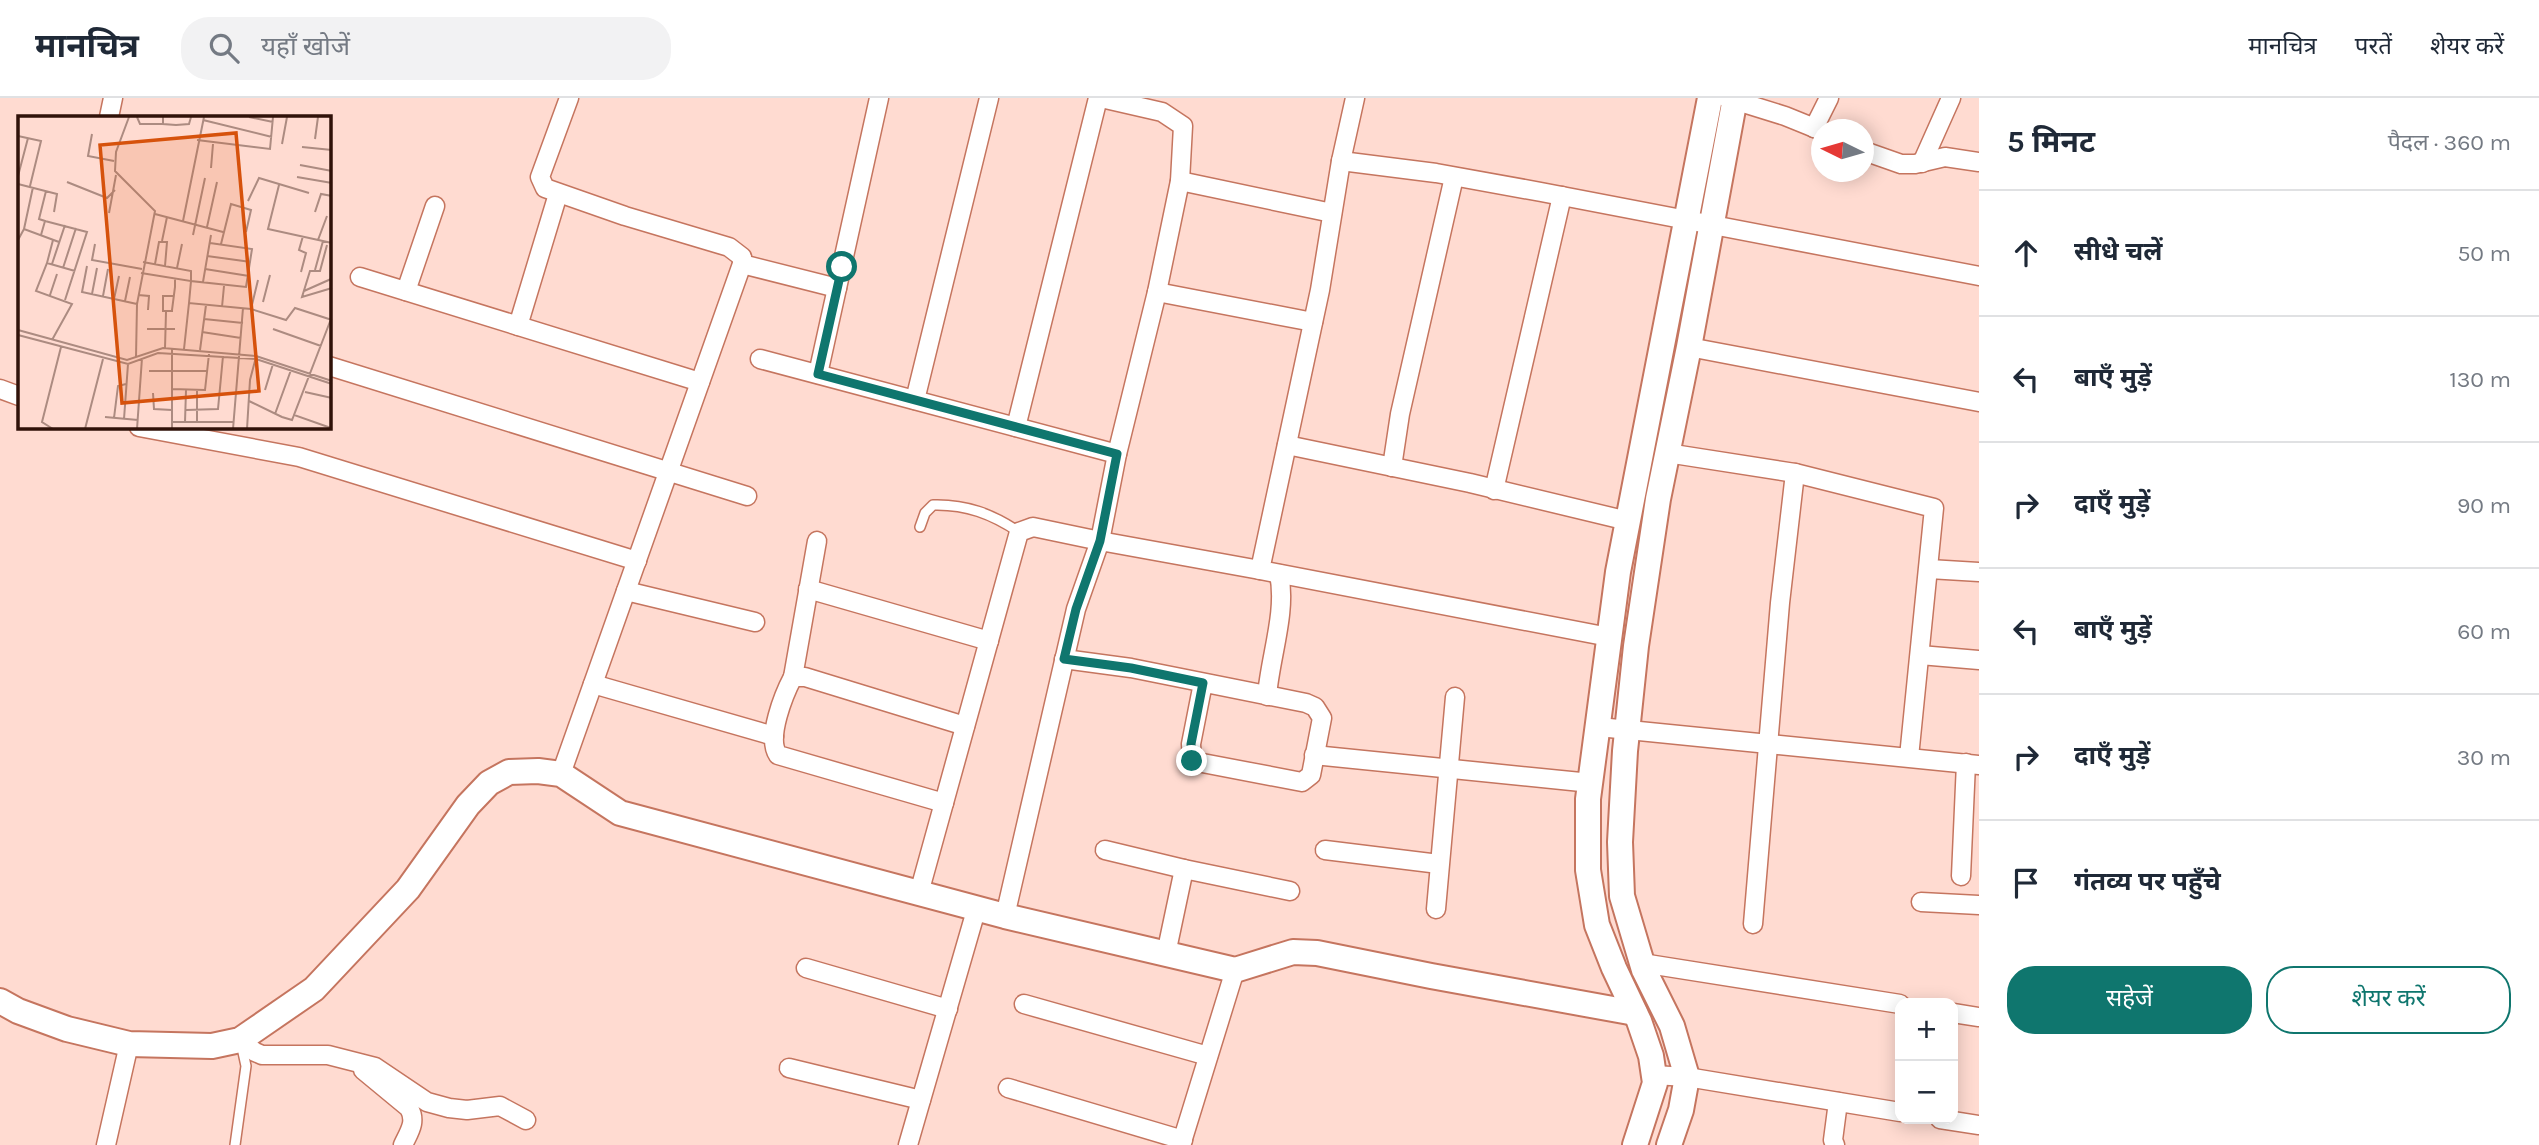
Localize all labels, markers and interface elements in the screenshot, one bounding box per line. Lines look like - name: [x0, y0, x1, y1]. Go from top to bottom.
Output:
- search box: [181, 17, 671, 80]
- text: मानचित्र: [35, 27, 139, 65]
- icon: search: [205, 29, 243, 67]
- text: यहाँ खोजें: [261, 31, 350, 62]
- text: मानचित्र: [2248, 32, 2317, 60]
- text: परतें: [2355, 32, 2392, 60]
- text: शेयर करें: [2430, 32, 2504, 60]
- inset map: [18, 116, 331, 429]
- north arrow: [1811, 119, 1874, 182]
- text: 5 मिनट: [2007, 124, 2095, 160]
- text: पैदल · 360 m: [2388, 129, 2511, 156]
- icon: ahead: [2007, 234, 2045, 272]
- text: सीधे चलें: [2074, 236, 2163, 267]
- text: 50 m: [2457, 240, 2511, 267]
- route start: [826, 251, 857, 282]
- icon: left: [2007, 360, 2045, 398]
- text: बाएँ मुड़ें: [2074, 362, 2152, 393]
- text: 130 m: [2449, 366, 2511, 393]
- icon: right: [2007, 486, 2045, 524]
- text: दाएँ मुड़ें: [2074, 488, 2150, 519]
- text: 90 m: [2457, 492, 2511, 519]
- icon: left: [2007, 612, 2045, 650]
- text: बाएँ मुड़ें: [2074, 614, 2152, 645]
- text: 60 m: [2457, 618, 2511, 645]
- icon: right: [2007, 738, 2045, 776]
- text: दाएँ मुड़ें: [2074, 740, 2150, 771]
- text: 30 m: [2457, 744, 2511, 771]
- route end: [1176, 745, 1207, 776]
- icon: arrive: [2007, 864, 2045, 902]
- text: गंतव्य पर पहुँचे: [2074, 866, 2221, 897]
- button: सहेजें: [2007, 966, 2252, 1034]
- button: शेयर करें: [2266, 966, 2511, 1034]
- map controls: [1895, 998, 1958, 1124]
- button: +: [1895, 998, 1958, 1061]
- button: −: [1895, 1061, 1958, 1124]

